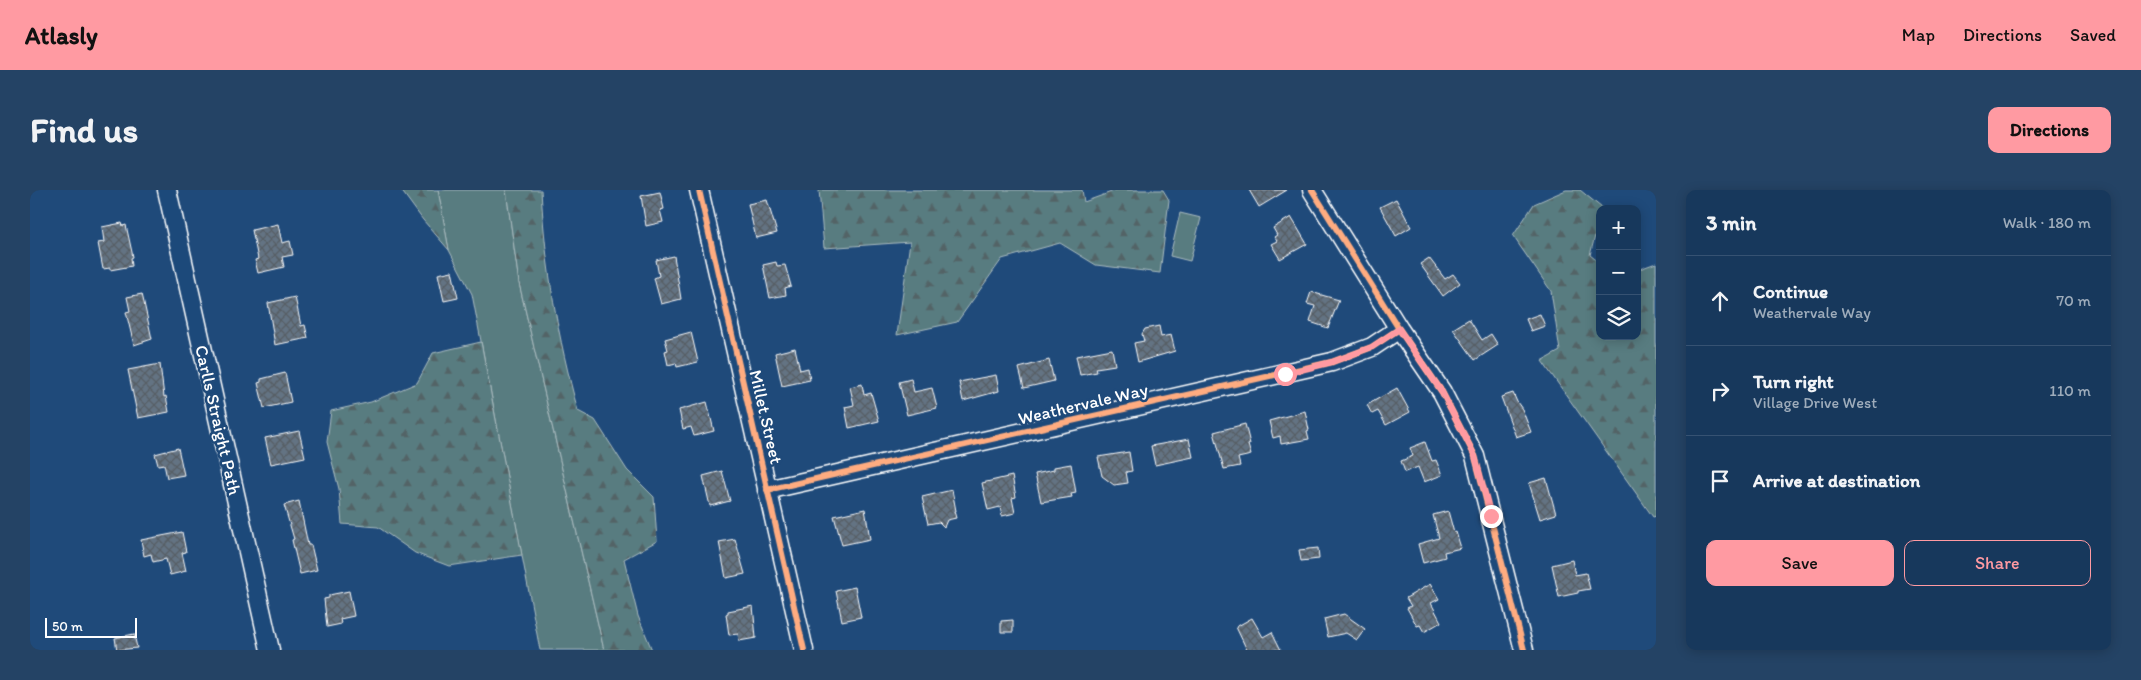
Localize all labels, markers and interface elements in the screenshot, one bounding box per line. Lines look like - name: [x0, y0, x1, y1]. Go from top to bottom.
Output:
- text: Atlasly: [25, 21, 98, 50]
- text: Map: [1902, 24, 1935, 46]
- text: Directions: [1963, 24, 2042, 46]
- text: Saved: [2070, 24, 2116, 46]
- button: Directions: [1988, 107, 2111, 153]
- text: Find us: [30, 109, 138, 151]
- map controls: [1596, 205, 1641, 340]
- button: +: [1596, 205, 1641, 250]
- text: 3 min: [1706, 210, 1756, 235]
- text: Walk · 180 m: [2003, 213, 2091, 232]
- button: −: [1596, 250, 1641, 295]
- text: Continue: [1753, 280, 1828, 303]
- icon: ahead: [1706, 287, 1734, 315]
- text: 70 m: [2056, 291, 2091, 310]
- button: layers: [1596, 295, 1641, 340]
- text: Weathervale Way: [1753, 303, 1871, 322]
- street label: Carlls Straight Path: [190, 343, 246, 497]
- route start: [1274, 363, 1297, 386]
- street label: Millet Street: [744, 368, 788, 466]
- text: Turn right: [1753, 370, 1834, 393]
- icon: right: [1706, 377, 1734, 405]
- street label: Weathervale Way: [1016, 378, 1151, 430]
- text: 110 m: [2049, 381, 2091, 400]
- text: Village Drive West: [1753, 393, 1877, 412]
- icon: arrive: [1706, 467, 1734, 495]
- text: Arrive at destination: [1753, 469, 1920, 492]
- route end: [1480, 505, 1503, 528]
- button: Save: [1706, 540, 1894, 586]
- button: Share: [1904, 540, 2091, 586]
- scale bar: [45, 615, 138, 638]
- text: 50 m: [52, 618, 83, 635]

